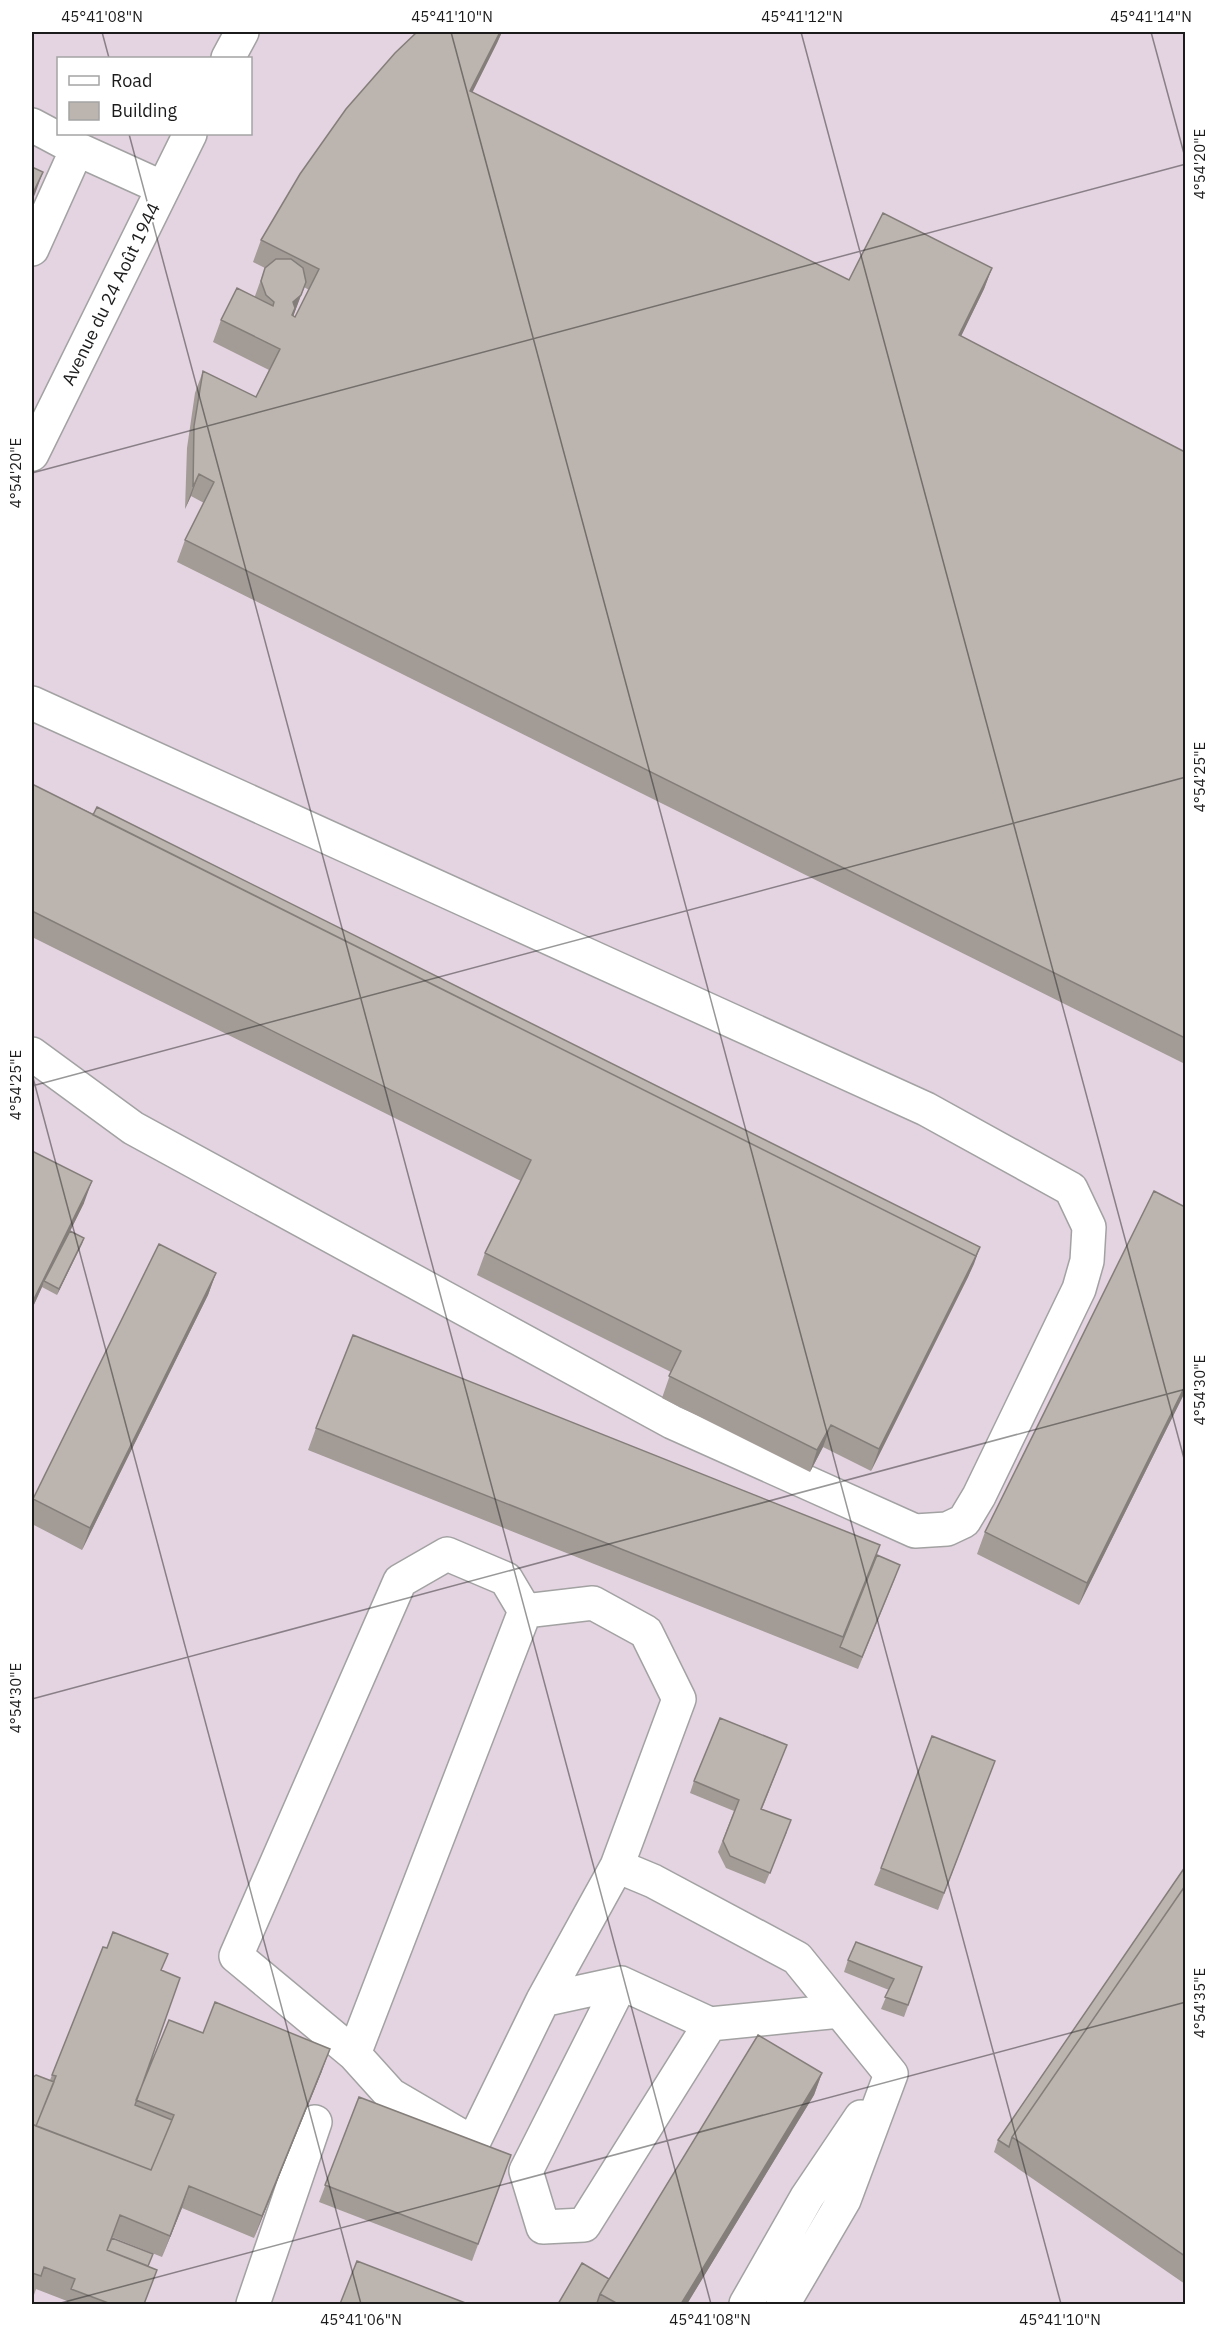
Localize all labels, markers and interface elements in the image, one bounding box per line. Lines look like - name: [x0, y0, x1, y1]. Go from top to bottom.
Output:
- text: 45°41'08"N: [61, 7, 143, 26]
- text: 45°41'10"N: [411, 7, 493, 26]
- text: 45°41'12"N: [761, 7, 843, 26]
- text: 45°41'14"N: [1110, 7, 1192, 26]
- legend: [57, 57, 252, 135]
- text: Road: [111, 69, 152, 92]
- text: Building: [111, 99, 178, 122]
- text: 4°54'20"E: [1190, 129, 1209, 199]
- street label: Avenue du 24 Août 1944: [56, 198, 165, 389]
- text: 4°54'20"E: [6, 438, 25, 508]
- text: 4°54'25"E: [1190, 742, 1209, 812]
- text: 4°54'25"E: [6, 1050, 25, 1120]
- text: 4°54'30"E: [1190, 1355, 1209, 1425]
- text: 4°54'30"E: [6, 1663, 25, 1733]
- text: 4°54'35"E: [1190, 1968, 1209, 2038]
- text: 45°41'06"N: [320, 2310, 402, 2329]
- text: 45°41'08"N: [669, 2310, 751, 2329]
- text: 45°41'10"N: [1019, 2310, 1101, 2329]

